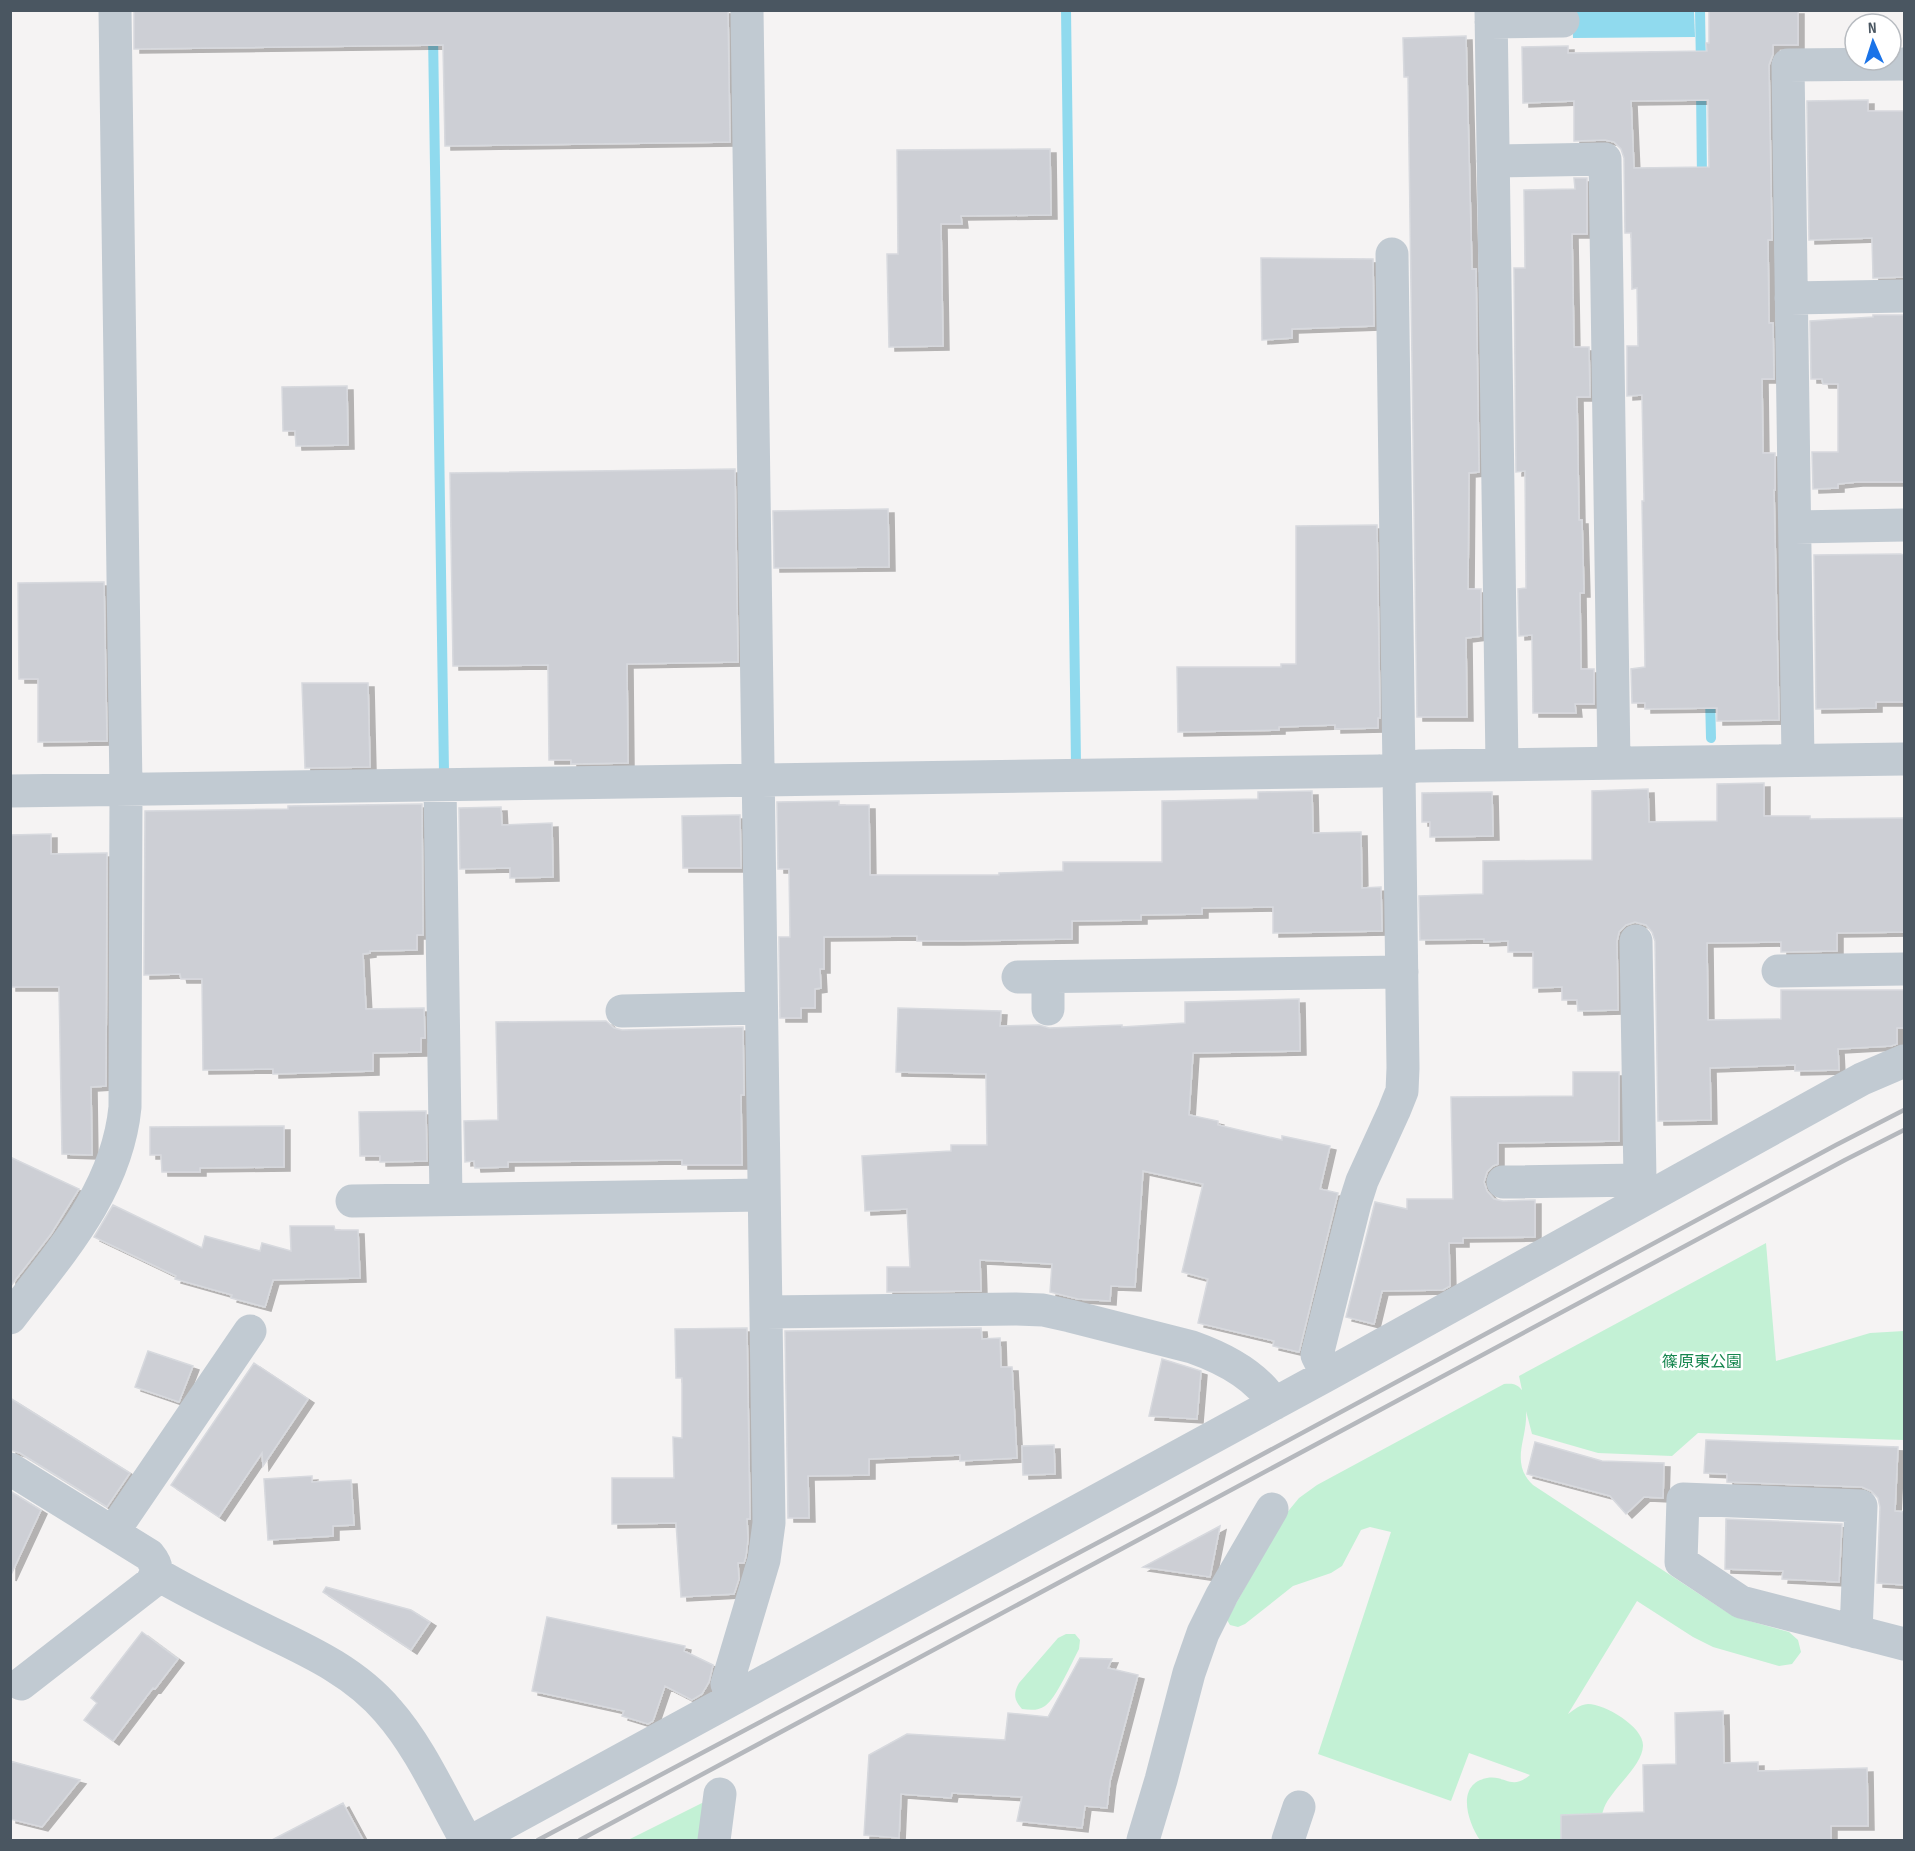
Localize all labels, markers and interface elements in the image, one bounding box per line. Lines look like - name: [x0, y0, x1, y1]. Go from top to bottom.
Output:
- north arrow: [1843, 12, 1903, 72]
- text: N: [1868, 19, 1877, 38]
- park label: 篠原東公園: [1662, 1353, 1742, 1372]

